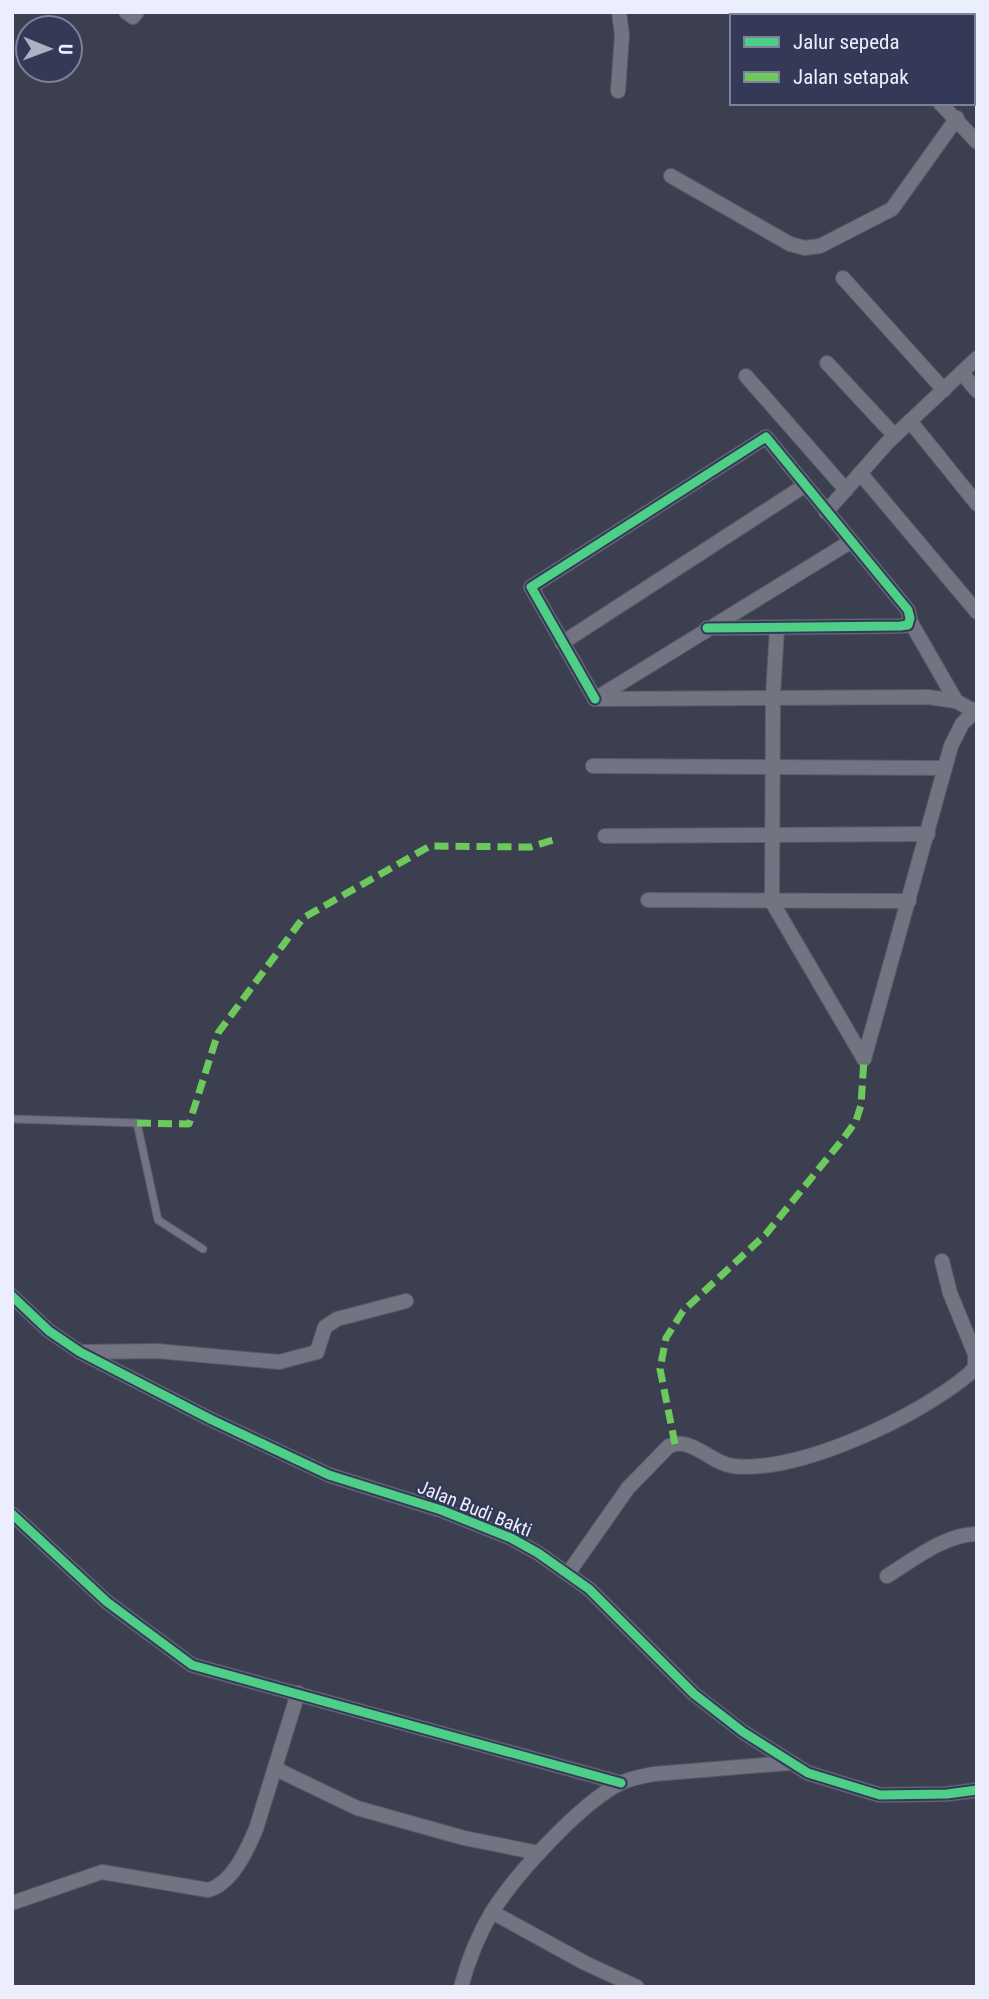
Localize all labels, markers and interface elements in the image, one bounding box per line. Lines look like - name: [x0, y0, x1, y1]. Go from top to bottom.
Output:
- north arrow: [14, 14, 84, 84]
- legend: [730, 14, 975, 105]
- text: Jalur sepeda: [793, 30, 900, 54]
- text: U: [54, 44, 77, 55]
- text: Jalan setapak: [793, 65, 909, 89]
- street label: Jalan Budi Bakti: [414, 1475, 535, 1542]

